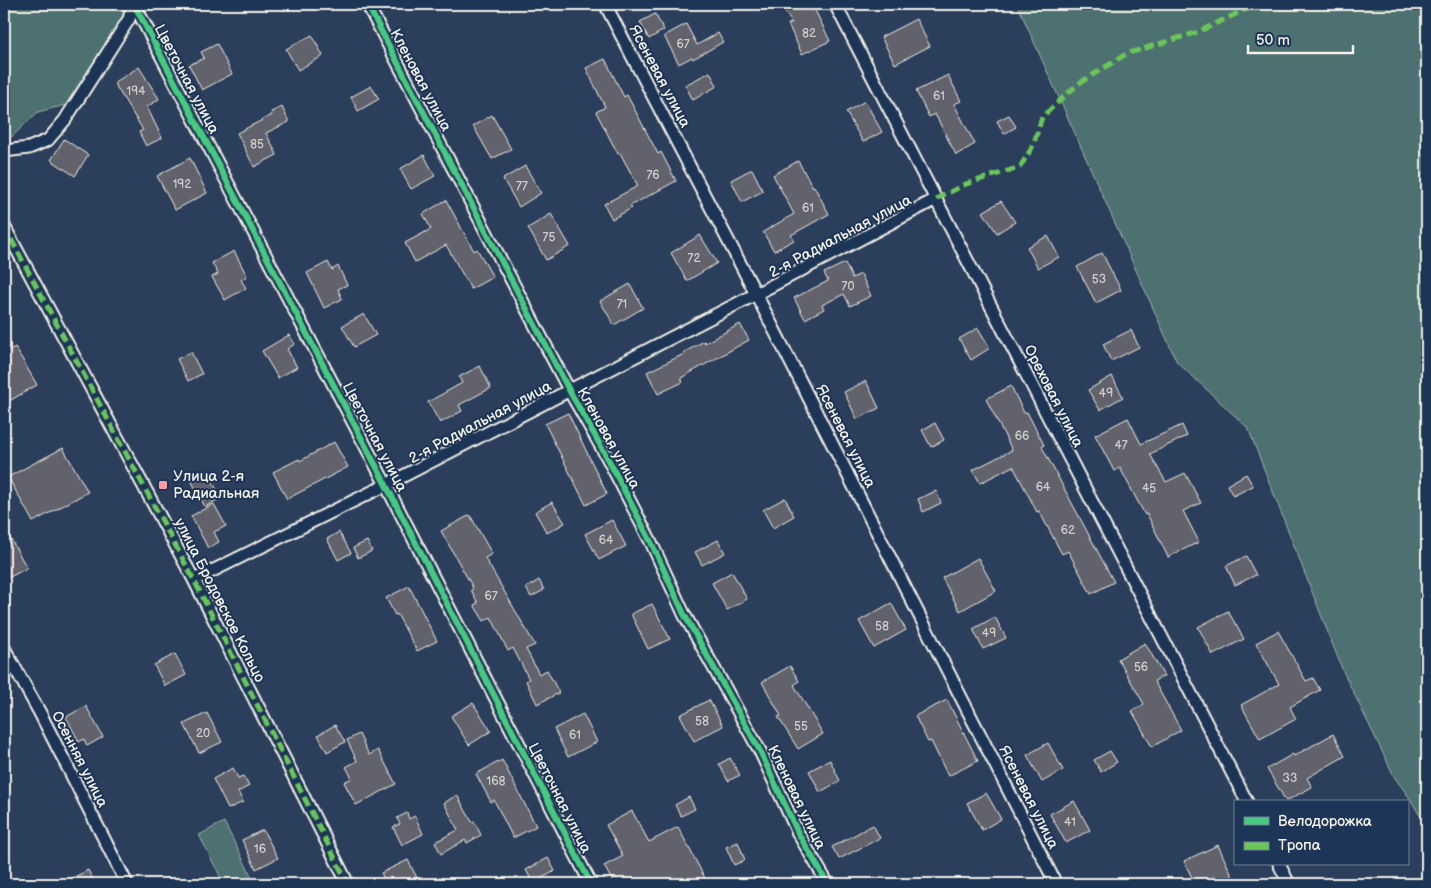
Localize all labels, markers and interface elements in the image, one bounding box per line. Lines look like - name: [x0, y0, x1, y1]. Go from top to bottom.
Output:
- street label: Цветочная улица: [150, 21, 223, 137]
- street label: Ясеневая улица: [624, 22, 695, 131]
- scale bar: [1248, 22, 1354, 54]
- street label: Кленовая улица: [386, 26, 456, 135]
- house number: 82: [802, 26, 816, 41]
- text: 50 m: [1256, 31, 1290, 50]
- house number: 67: [676, 37, 690, 52]
- house number: 194: [127, 84, 146, 99]
- house number: 61: [933, 89, 945, 104]
- house number: 85: [250, 137, 264, 152]
- house number: 76: [646, 168, 660, 183]
- house number: 192: [173, 177, 191, 192]
- house number: 77: [516, 179, 528, 194]
- street label: 2-я Радиальная улица: [766, 191, 915, 282]
- house number: 61: [802, 201, 814, 216]
- house number: 75: [543, 230, 556, 245]
- house number: 72: [688, 251, 700, 266]
- house number: 53: [1092, 272, 1106, 287]
- house number: 70: [842, 279, 854, 294]
- house number: 71: [617, 297, 627, 312]
- street label: Ореховая улица: [1020, 342, 1088, 451]
- street label: 2-я Радиальная улица: [406, 377, 555, 468]
- street label: Цветочная улица: [338, 379, 411, 495]
- street label: Ясеневая улица: [811, 381, 880, 491]
- street label: Кленовая улица: [573, 384, 644, 493]
- house number: 49: [1099, 386, 1113, 401]
- house number: 66: [1015, 429, 1029, 444]
- house number: 47: [1114, 438, 1128, 453]
- place label: Улица 2-я Радиальная: [173, 467, 259, 503]
- marker: Улица 2-я Радиальная: [157, 479, 169, 491]
- house number: 64: [1036, 480, 1051, 495]
- house number: 45: [1142, 481, 1156, 496]
- street label: улица Бродовское Кольцо: [170, 515, 269, 686]
- house number: 62: [1061, 523, 1075, 538]
- house number: 64: [599, 533, 614, 548]
- house number: 67: [484, 589, 498, 604]
- house number: 58: [875, 619, 889, 634]
- house number: 49: [982, 626, 996, 641]
- house number: 56: [1134, 660, 1148, 675]
- street label: Осенняя улица: [47, 708, 112, 811]
- house number: 58: [695, 714, 709, 729]
- house number: 55: [794, 719, 808, 734]
- house number: 20: [196, 726, 210, 741]
- house number: 61: [569, 728, 581, 743]
- street label: Цветочная улица: [524, 740, 596, 857]
- street label: Кленовая улица: [763, 742, 830, 852]
- street label: Ясеневая улица: [994, 742, 1063, 852]
- house number: 33: [1283, 771, 1297, 786]
- house number: 168: [487, 774, 505, 789]
- legend: [1234, 800, 1408, 866]
- text: Велодорожка: [1278, 812, 1372, 831]
- house number: 41: [1064, 815, 1076, 830]
- text: Тропа: [1278, 836, 1321, 855]
- house number: 16: [254, 842, 266, 857]

